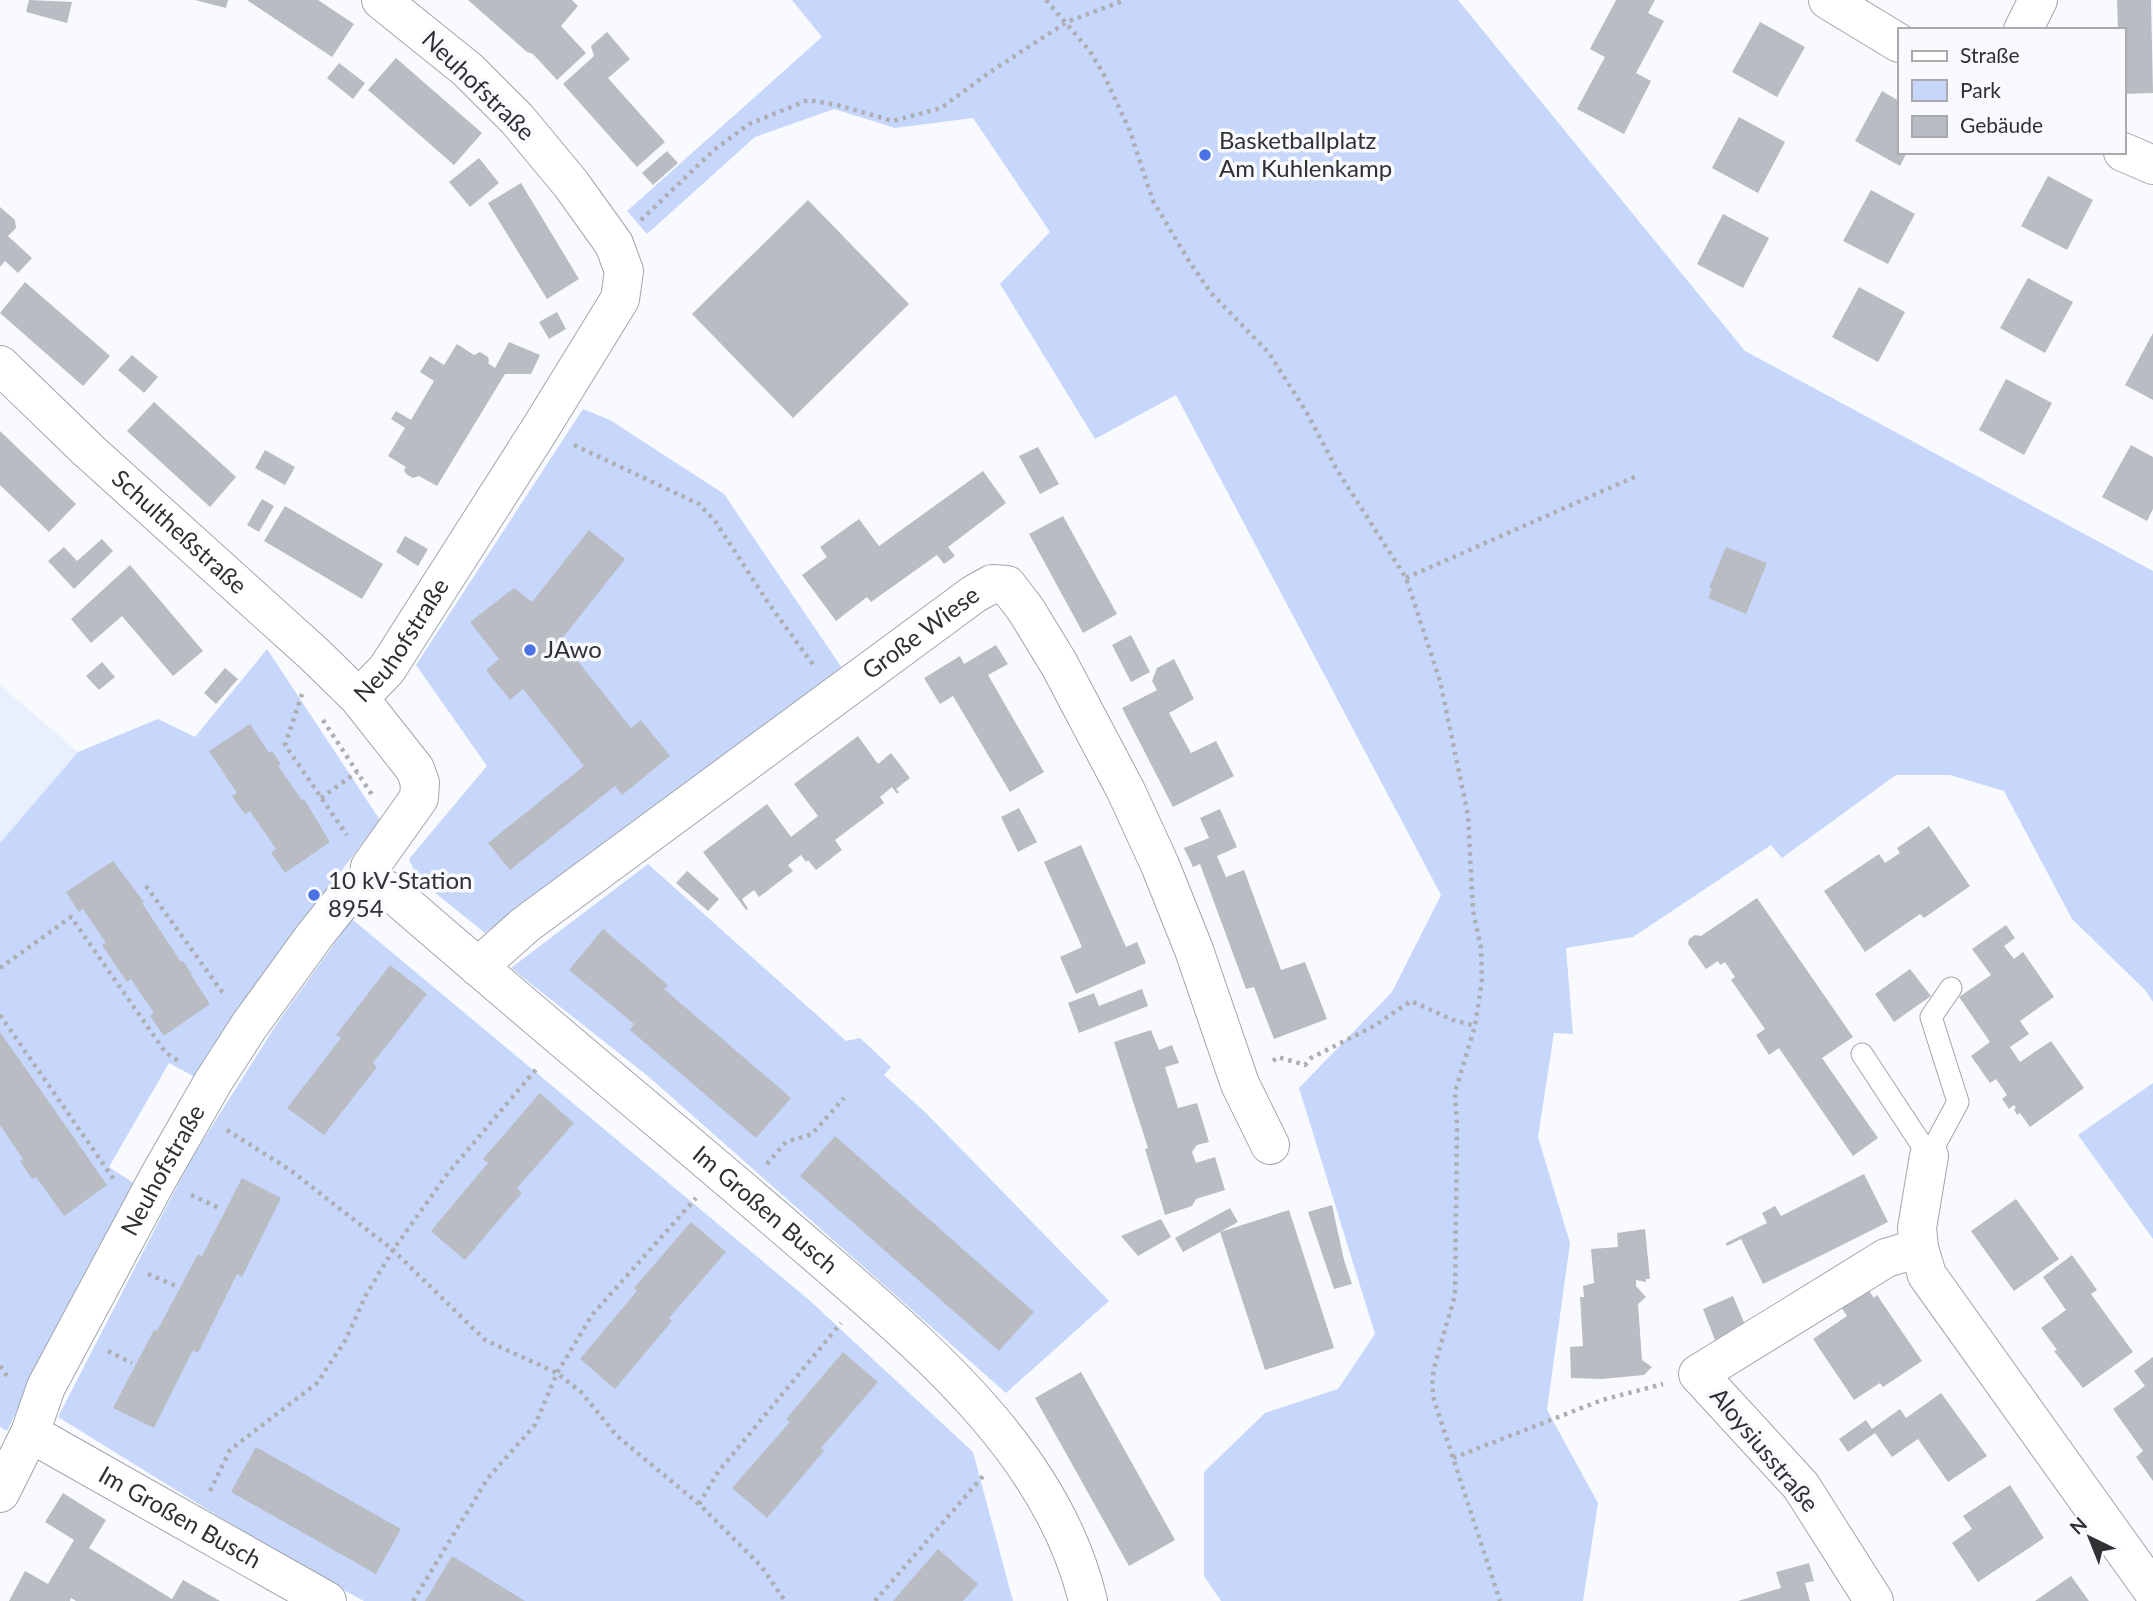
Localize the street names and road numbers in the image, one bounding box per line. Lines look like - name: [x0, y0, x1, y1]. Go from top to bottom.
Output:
- street label: Neuhofstraße: [417, 24, 541, 146]
- street label: Schultheßstraße: [107, 463, 253, 599]
- street label: Neuhofstraße: [347, 572, 454, 708]
- street label: Große Wiese: [856, 579, 984, 684]
- street label: Neuhofstraße: [114, 1099, 210, 1240]
- street label: Im Großen Busch: [687, 1139, 844, 1279]
- street label: Aloysiusstraße: [1705, 1381, 1826, 1517]
- street label: Im Großen Busch: [94, 1459, 267, 1574]

